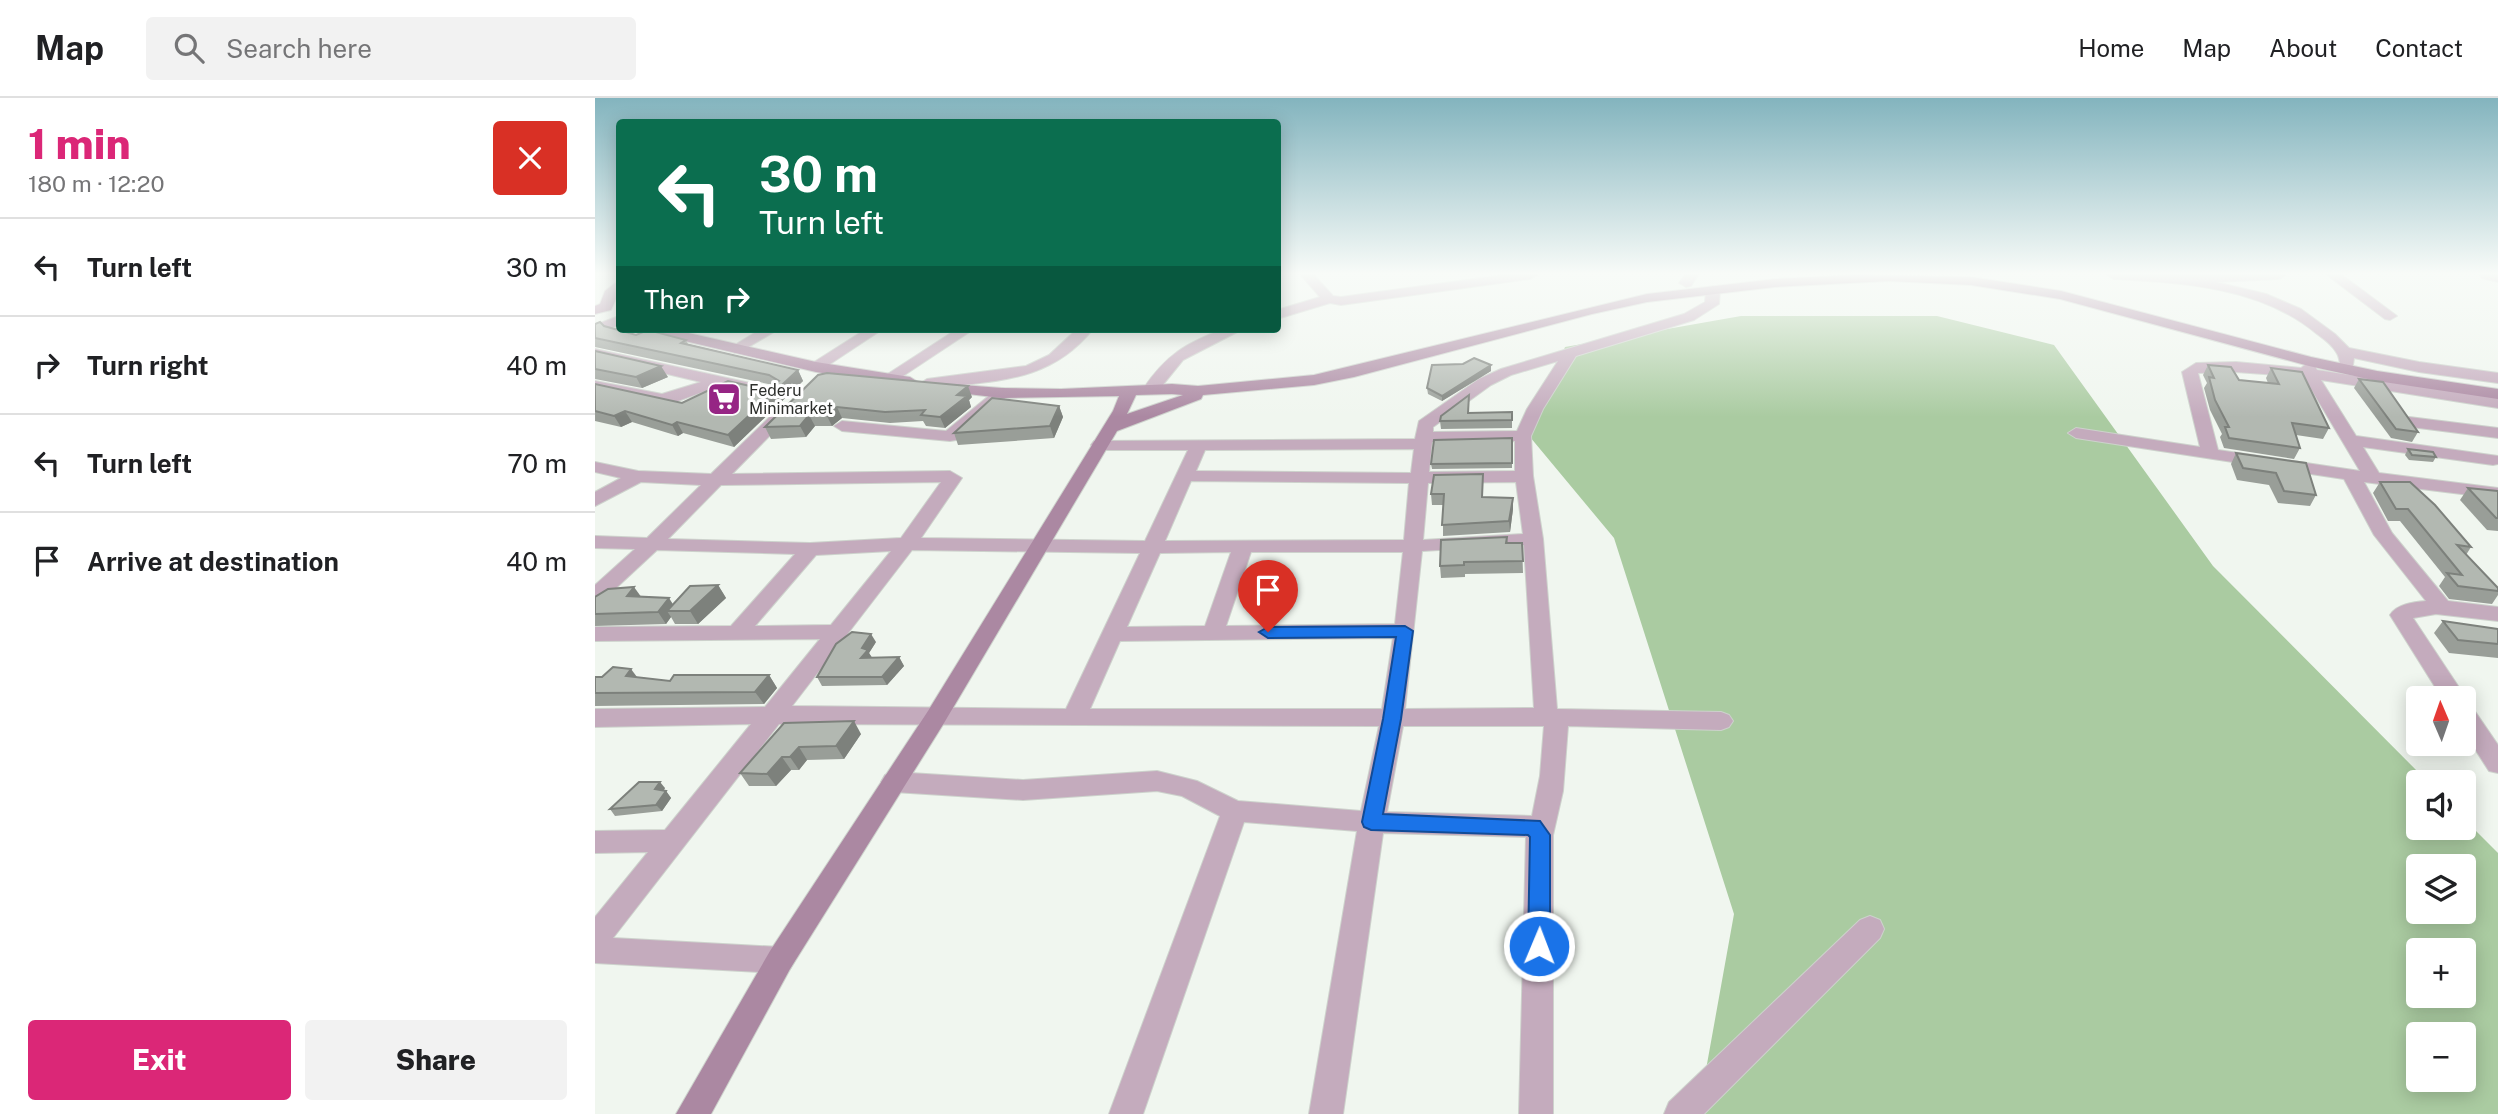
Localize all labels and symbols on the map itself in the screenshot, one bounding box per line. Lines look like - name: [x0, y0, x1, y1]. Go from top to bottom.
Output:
- supermarket icon: Federu Minimarket: [705, 380, 743, 418]
- place label: Federu Minimarket: [749, 381, 833, 418]
- pin: [1238, 560, 1298, 632]
- north arrow: [2406, 686, 2476, 756]
- position arrow: [1502, 909, 1576, 983]

